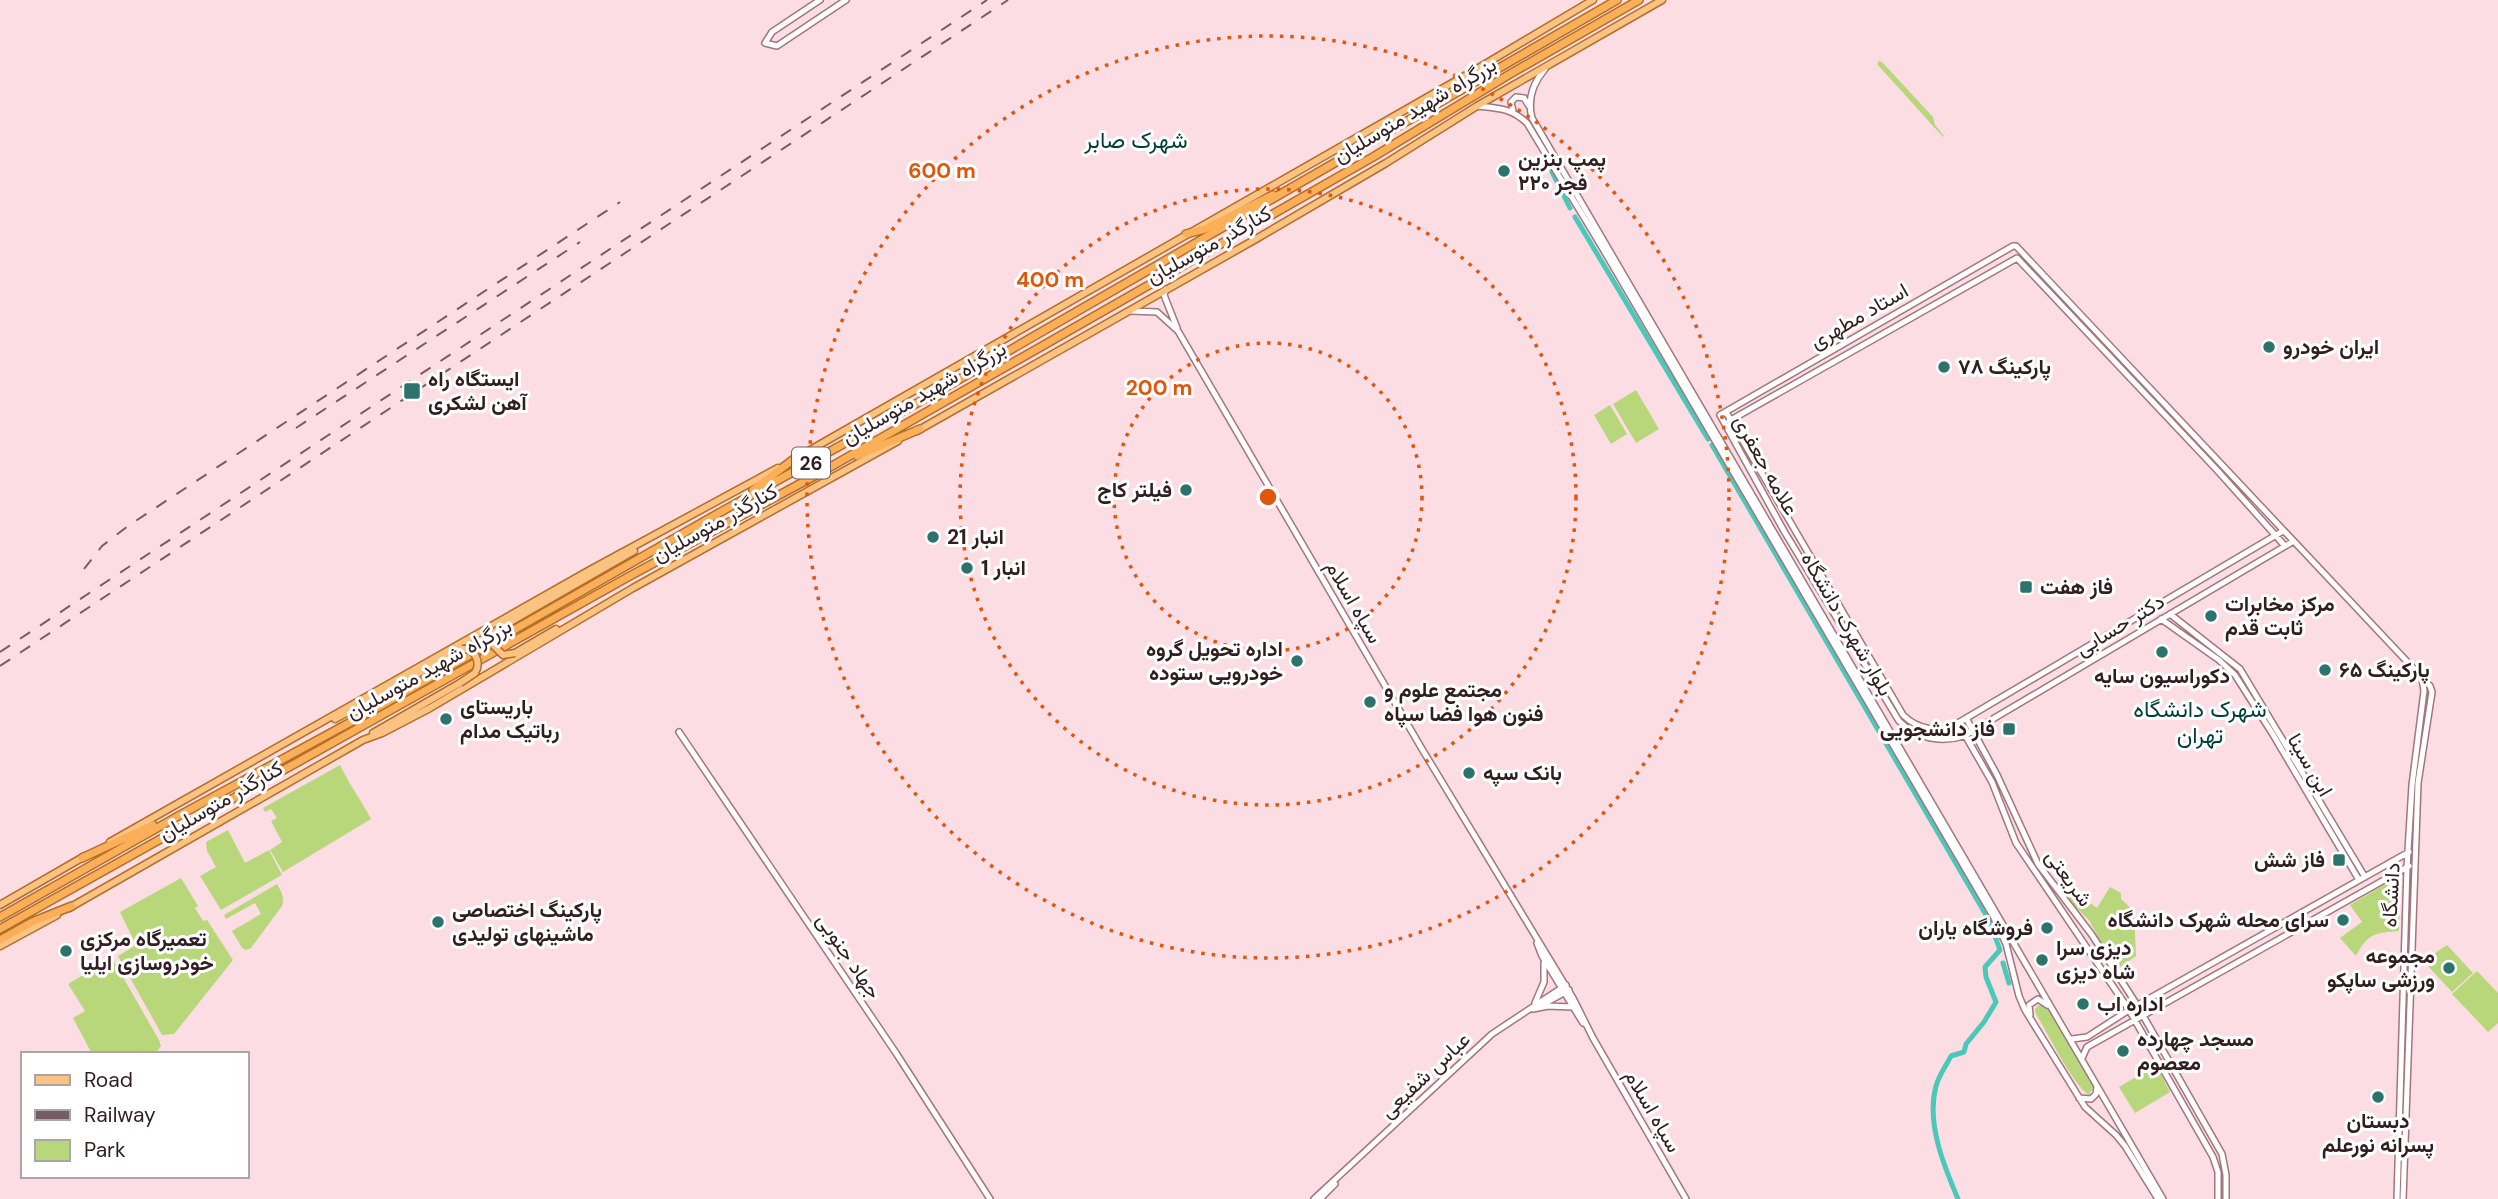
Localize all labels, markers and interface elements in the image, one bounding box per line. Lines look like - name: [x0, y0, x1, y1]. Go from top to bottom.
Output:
- street label: بزرگراه شهید متوسلیان: [1328, 50, 1502, 170]
- district label: شهرک صابر: [1083, 125, 1188, 155]
- place label: پمپ بنزین ۲۲۰ فجر: [1518, 145, 1606, 197]
- text: 600 m: [908, 157, 976, 185]
- marker: پمپ بنزین ۲۲۰ فجر: [1496, 163, 1512, 179]
- street label: کنارگذر متوسلیان: [1141, 199, 1277, 291]
- text: 400 m: [1016, 266, 1084, 294]
- street label: استاد مطهری: [1805, 277, 1913, 355]
- place label: ایران خودرو: [2283, 333, 2379, 361]
- street label: بزرگراه شهید متوسلیان: [837, 335, 1011, 451]
- marker: ایران خودرو: [2261, 339, 2277, 355]
- place label: پارکینگ ۷۸: [1958, 353, 2051, 381]
- marker: پارکینگ ۷۸: [1936, 359, 1952, 375]
- place label: ایستگاه راه آهن لشکری: [428, 365, 528, 417]
- text: 200 m: [1126, 374, 1192, 402]
- marker: ایستگاه راه آهن لشکری: [402, 381, 422, 401]
- street label: علامه جعفری: [1727, 410, 1805, 520]
- road number: 26: [792, 447, 830, 478]
- place label: فیلتر کاج: [1097, 476, 1172, 504]
- street label: کنارگذر متوسلیان: [647, 477, 783, 569]
- marker: فیلتر کاج: [1178, 482, 1194, 498]
- centre of rings: [1256, 485, 1280, 509]
- place label: انبار 21: [947, 523, 1004, 551]
- marker: انبار 21: [925, 529, 941, 545]
- street label: بلوار شهرک دانشگاه: [1794, 547, 1900, 701]
- place label: انبار 1: [981, 554, 1026, 582]
- street label: سپاه اسلام: [1319, 555, 1389, 649]
- marker: انبار 1: [959, 560, 975, 576]
- place label: فاز هفت: [2040, 573, 2113, 601]
- marker: فاز هفت: [2018, 579, 2034, 595]
- street label: دکتر حسابی: [2070, 587, 2170, 663]
- place label: مرکز مخابرات ثابت قدم: [2225, 590, 2335, 642]
- marker: مرکز مخابرات ثابت قدم: [2203, 608, 2219, 624]
- street label: بزرگراه شهید متوسلیان: [341, 612, 517, 726]
- place label: اداره تحویل گروه خودرویی ستوده: [1146, 635, 1283, 687]
- marker: دکوراسیون سایه: [2154, 644, 2170, 660]
- marker: اداره تحویل گروه خودرویی ستوده: [1289, 653, 1305, 669]
- place label: پارکینگ ۶۵: [2339, 656, 2430, 684]
- place label: دکوراسیون سایه: [2094, 662, 2230, 690]
- marker: پارکینگ ۶۵: [2317, 662, 2333, 678]
- place label: مجتمع علوم و فنون هوا فضا سپاه: [1384, 676, 1544, 728]
- place label: باریستای رباتیک مدام: [460, 693, 560, 745]
- marker: مجتمع علوم و فنون هوا فضا سپاه: [1362, 694, 1378, 710]
- district label: شهرک دانشگاه تهران: [2133, 694, 2267, 750]
- marker: باریستای رباتیک مدام: [438, 711, 454, 727]
- place label: فاز دانشجویی: [1880, 715, 1995, 743]
- marker: فاز دانشجویی: [2001, 721, 2017, 737]
- street label: ابن سینا: [2281, 728, 2339, 802]
- street label: کنارگذر متوسلیان: [154, 754, 288, 848]
- place label: بانک سپه: [1483, 759, 1562, 787]
- marker: بانک سپه: [1461, 765, 1477, 781]
- street label: شریعتی: [2039, 844, 2099, 912]
- place label: فاز شش: [2254, 846, 2325, 874]
- marker: فاز شش: [2331, 852, 2347, 868]
- street label: دانشگاه: [2375, 862, 2407, 928]
- place label: پارکینگ اختصاصی ماشینهای تولیدی: [452, 896, 602, 948]
- place label: سرای محله شهرک دانشگاه: [2107, 906, 2329, 934]
- street label: جهاد جنوبی: [810, 908, 888, 1004]
- marker: سرای محله شهرک دانشگاه: [2335, 912, 2351, 928]
- marker: پارکینگ اختصاصی ماشینهای تولیدی: [430, 914, 446, 930]
- place label: فروشگاه یاران: [1918, 914, 2033, 942]
- marker: فروشگاه یاران: [2039, 920, 2055, 936]
- place label: تعمیرگاه مرکزی خودروسازی ایلیا: [80, 925, 214, 977]
- place label: دیزی سرا شاه دیزی: [2056, 934, 2135, 986]
- place label: مجموعه ورزشی ساپکو: [2327, 942, 2435, 994]
- marker: تعمیرگاه مرکزی خودروسازی ایلیا: [58, 943, 74, 959]
- marker: دیزی سرا شاه دیزی: [2034, 952, 2050, 968]
- marker: مجموعه ورزشی ساپکو: [2441, 960, 2457, 976]
- place label: اداره اب: [2097, 990, 2164, 1018]
- marker: اداره اب: [2075, 996, 2091, 1012]
- place label: مسجد چهارده معصوم: [2137, 1025, 2254, 1077]
- street label: عباس شفیعی: [1374, 1026, 1476, 1124]
- marker: مسجد چهارده معصوم: [2115, 1043, 2131, 1059]
- legend: [21, 1052, 248, 1178]
- street label: سپاه اسلام: [1618, 1064, 1688, 1158]
- text: Road: [84, 1066, 133, 1094]
- marker: دبستان پسرانه نورعلم: [2370, 1089, 2386, 1105]
- text: Railway: [84, 1101, 156, 1129]
- place label: دبستان پسرانه نورعلم: [2322, 1107, 2434, 1159]
- text: Park: [84, 1136, 126, 1164]

